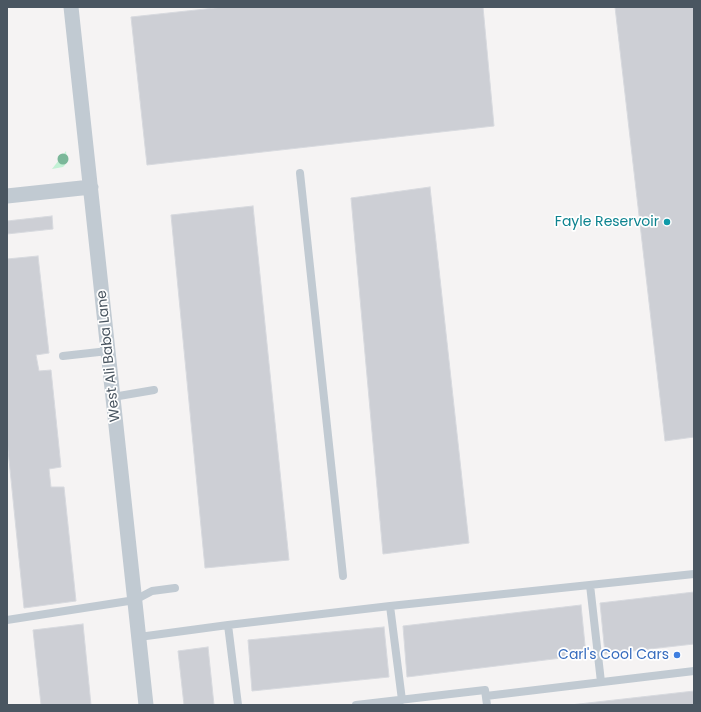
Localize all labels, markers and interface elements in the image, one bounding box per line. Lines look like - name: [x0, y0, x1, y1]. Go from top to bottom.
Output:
- place label: Fayle Reservoir: [555, 214, 659, 230]
- marker: Fayle Reservoir: [662, 217, 672, 227]
- street label: West Ali Baba Lane: [94, 289, 124, 423]
- place label: Carl's Cool Cars: [558, 647, 669, 663]
- marker: Carl's Cool Cars: [672, 650, 682, 660]

